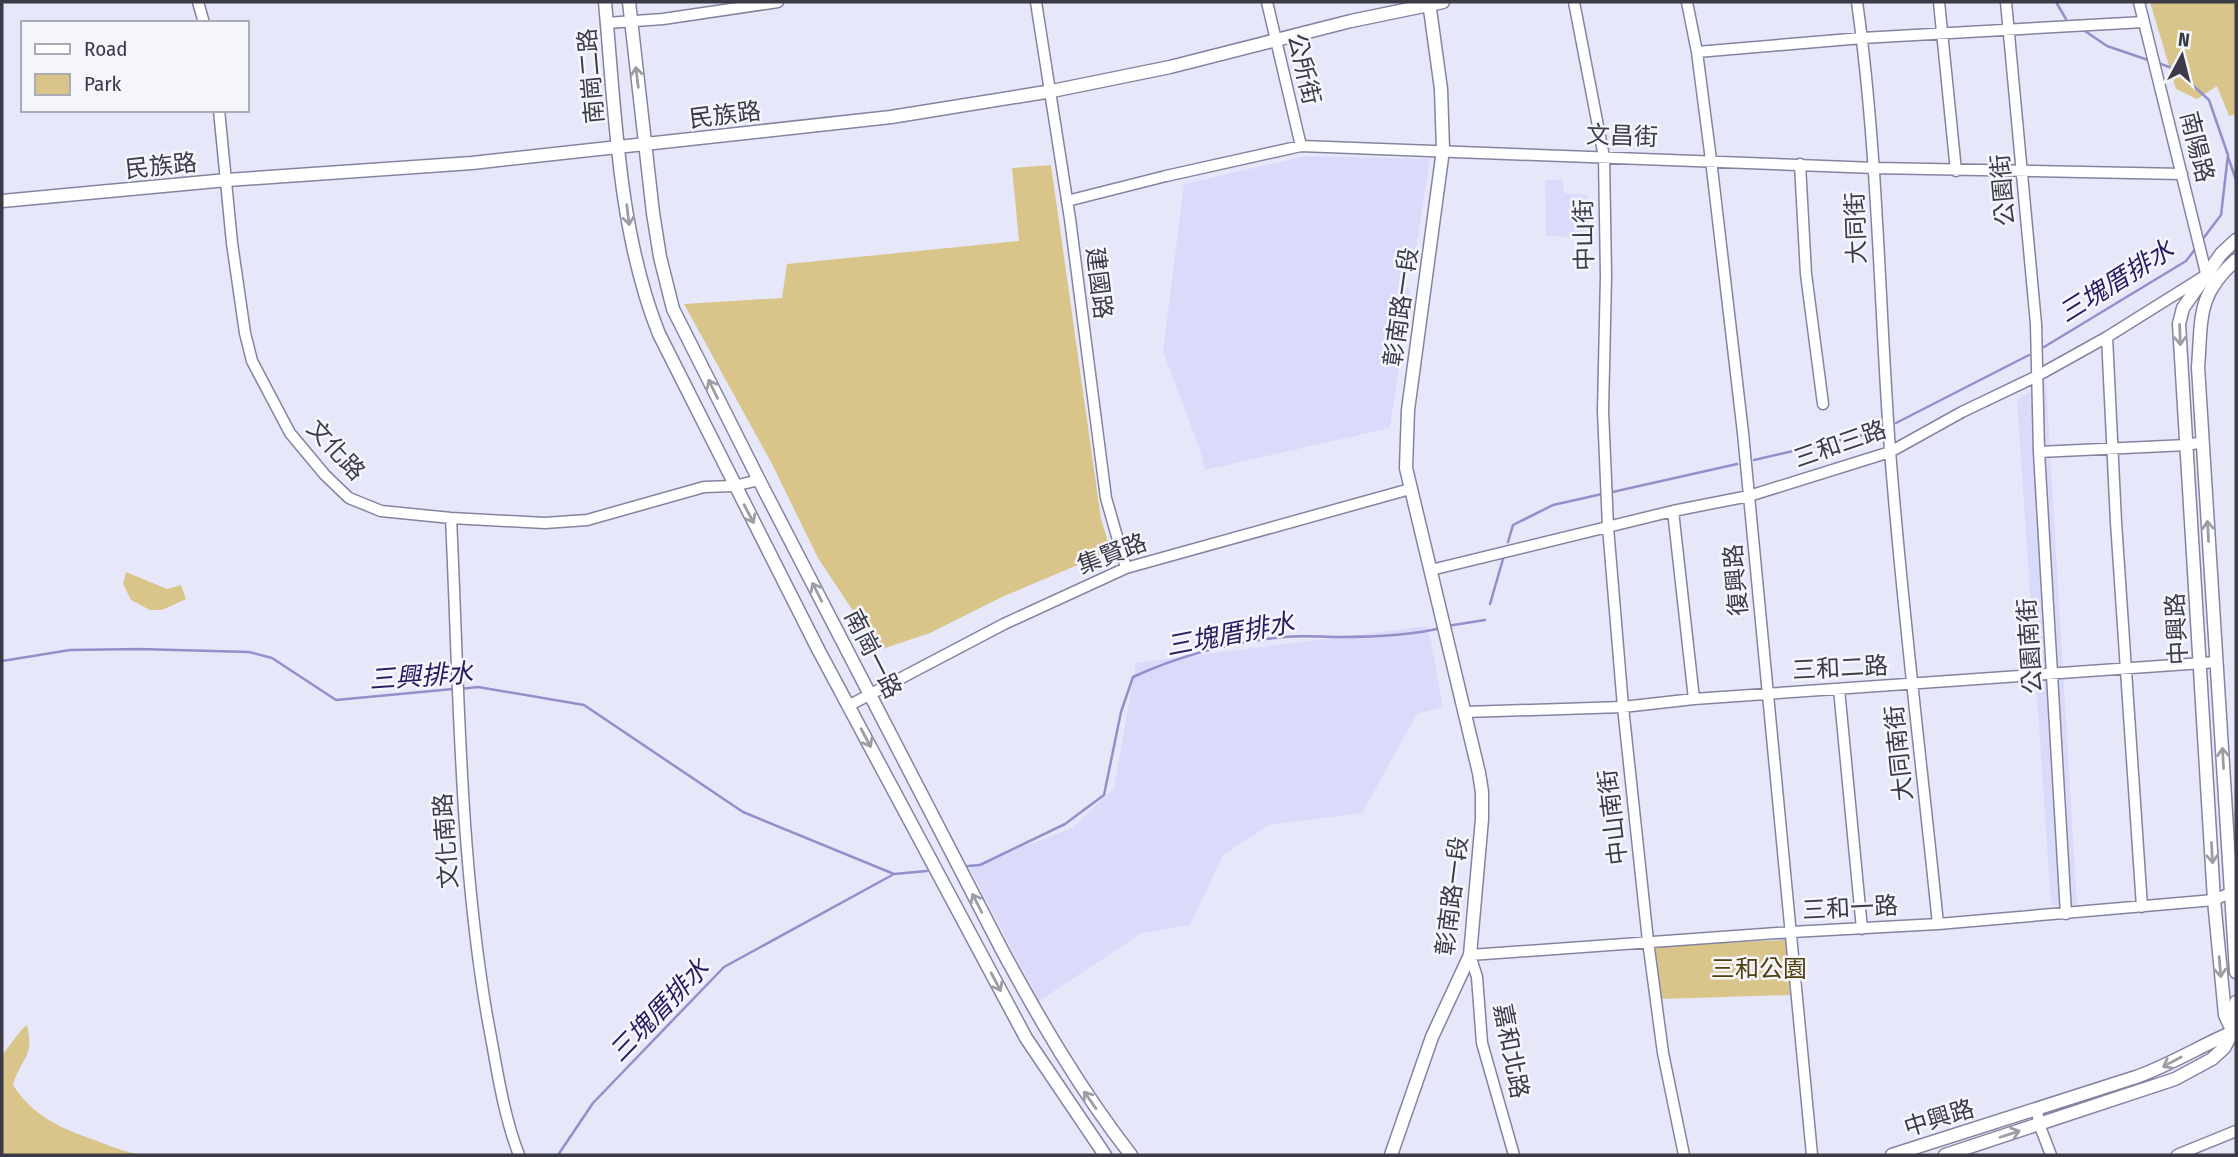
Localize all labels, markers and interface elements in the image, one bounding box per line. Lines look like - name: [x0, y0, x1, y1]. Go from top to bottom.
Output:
- legend: [21, 21, 248, 112]
- north arrow: [2147, 21, 2217, 91]
- street label: 南崗二路: [573, 27, 609, 125]
- text: N: [2177, 28, 2191, 52]
- street label: 公所街: [1282, 31, 1326, 107]
- text: Road: [84, 36, 128, 62]
- one-way arrow: [631, 67, 644, 89]
- text: Park: [84, 71, 122, 97]
- street label: 民族路: [688, 97, 762, 133]
- street label: 南陽路: [2175, 109, 2219, 185]
- street label: 文昌街: [1586, 121, 1658, 151]
- street label: 民族路: [124, 148, 198, 184]
- street label: 公園街: [1986, 153, 2020, 227]
- street label: 大同街: [1841, 192, 1871, 264]
- street label: 中山街: [1569, 199, 1599, 271]
- one-way arrow: [622, 203, 635, 226]
- water label: 三塊厝排水: [2053, 233, 2180, 329]
- street label: 建國路: [1081, 246, 1117, 320]
- street label: 彰南路一段: [1379, 246, 1423, 368]
- one-way arrow: [2173, 323, 2187, 346]
- one-way arrow: [706, 379, 720, 400]
- street label: 文化路: [301, 414, 371, 486]
- street label: 三和三路: [1790, 415, 1890, 473]
- one-way arrow: [743, 504, 757, 524]
- one-way arrow: [2201, 520, 2214, 542]
- street label: 集賢路: [1073, 528, 1151, 580]
- street label: 復興路: [1719, 543, 1753, 617]
- one-way arrow: [810, 582, 823, 603]
- street label: 中興路: [2161, 592, 2193, 666]
- street label: 公園南街: [2013, 597, 2047, 695]
- street label: 南崗一路: [839, 605, 907, 703]
- water label: 三塊厝排水: [1163, 607, 1298, 662]
- street label: 三和二路: [1791, 652, 1889, 684]
- water label: 三興排水: [368, 657, 475, 696]
- street label: 大同南街: [1880, 704, 1918, 802]
- one-way arrow: [860, 727, 874, 747]
- one-way arrow: [2216, 747, 2229, 769]
- street label: 中山南街: [1593, 768, 1633, 866]
- street label: 文化南路: [429, 792, 463, 890]
- street label: 彰南路一段: [1431, 835, 1473, 957]
- one-way arrow: [2205, 842, 2218, 865]
- street label: 三和一路: [1801, 892, 1899, 924]
- one-way arrow: [970, 893, 984, 914]
- water label: 三塊厝排水: [603, 952, 716, 1068]
- park label: 三和公園: [1711, 955, 1807, 983]
- one-way arrow: [2214, 955, 2227, 977]
- one-way arrow: [990, 971, 1003, 992]
- street label: 嘉和北路: [1488, 1001, 1534, 1101]
- one-way arrow: [2163, 1055, 2183, 1069]
- one-way arrow: [1083, 1091, 1097, 1110]
- street label: 中興路: [1900, 1094, 1978, 1142]
- one-way arrow: [1998, 1127, 2020, 1139]

